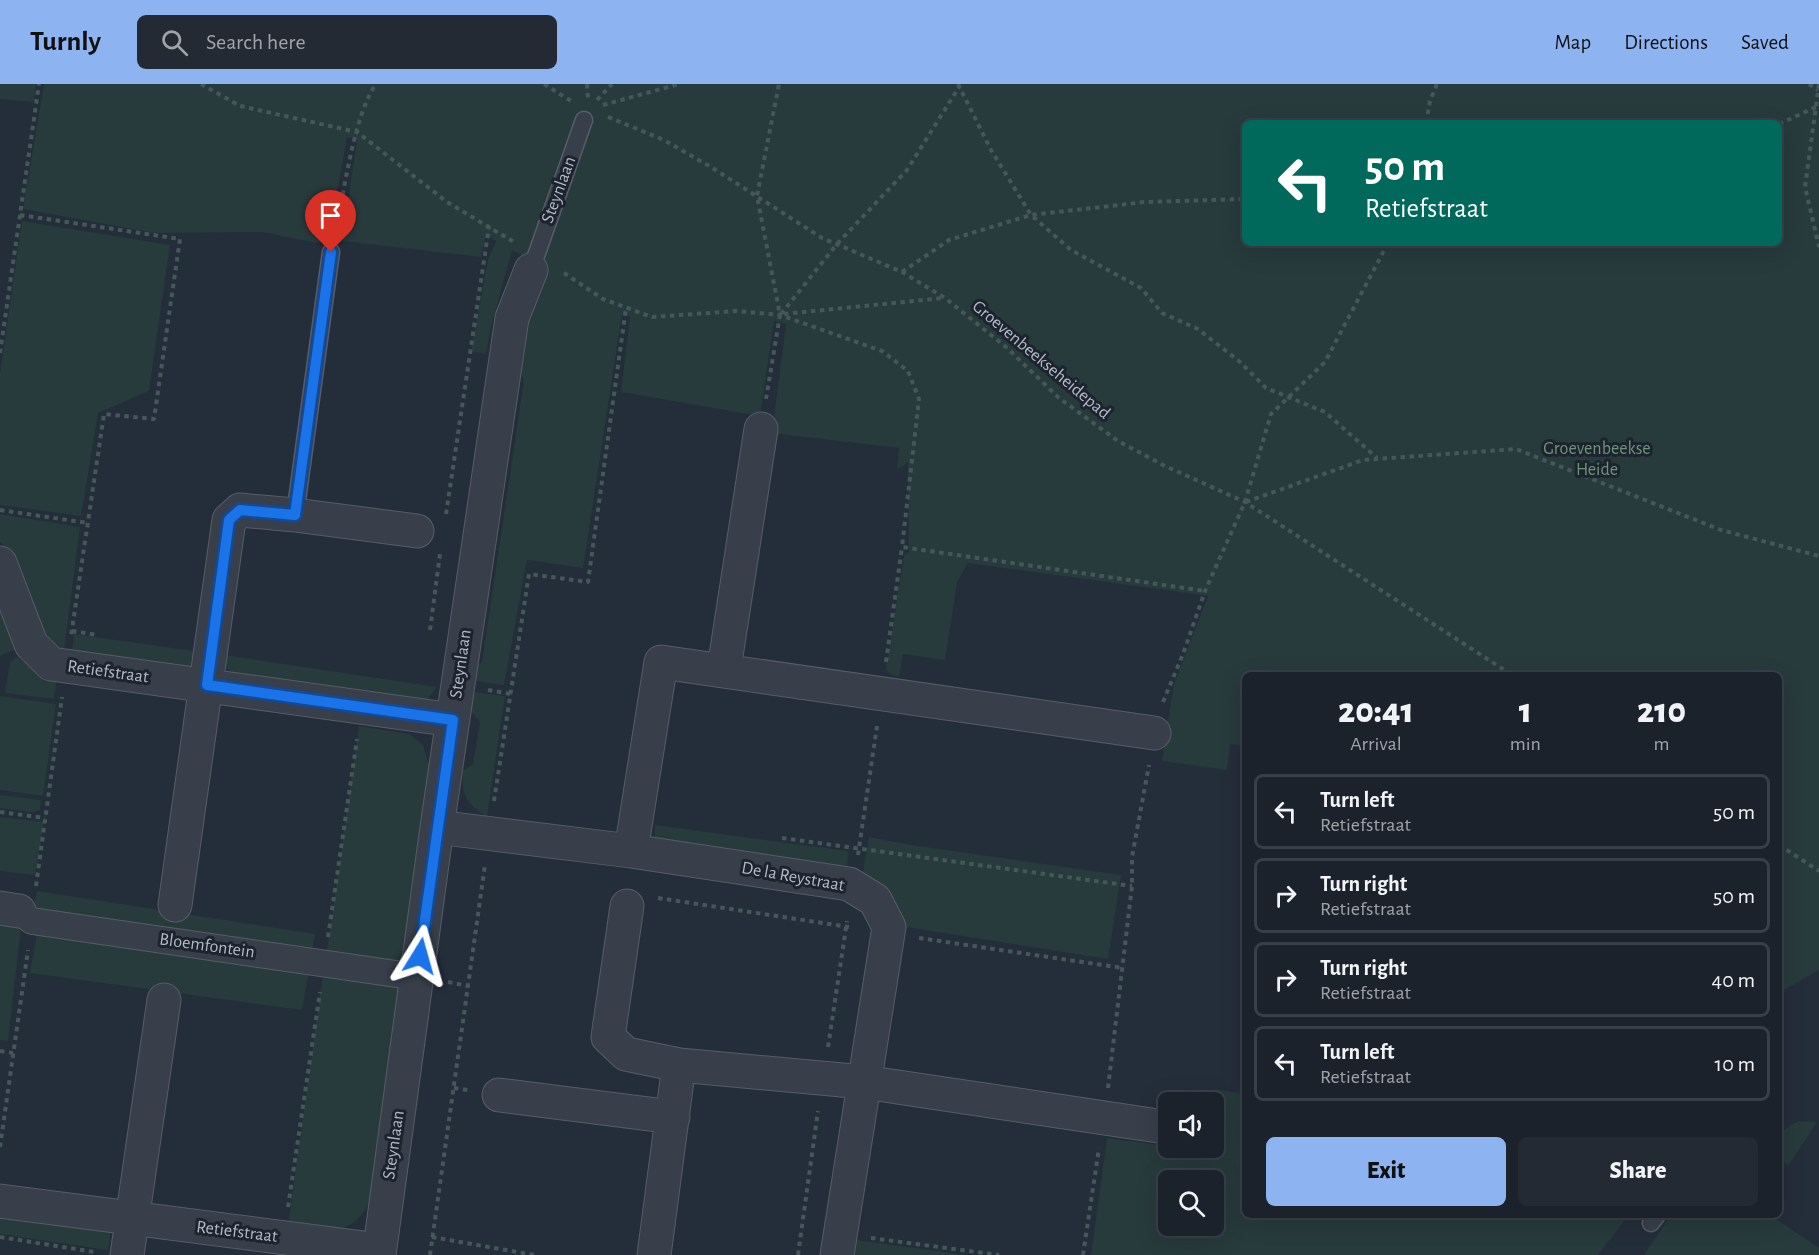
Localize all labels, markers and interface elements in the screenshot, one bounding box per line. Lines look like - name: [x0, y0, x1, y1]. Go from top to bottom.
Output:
- search box: [137, 15, 557, 69]
- icon: search: [158, 26, 191, 59]
- text: Turnly: [30, 28, 101, 56]
- text: Search here: [206, 31, 306, 53]
- text: Map: [1555, 32, 1591, 53]
- text: Directions: [1624, 32, 1708, 53]
- text: Saved: [1741, 32, 1789, 53]
- icon: left: [1266, 144, 1344, 222]
- text: 50 m: [1365, 146, 1445, 188]
- street label: Steynlaan: [539, 154, 579, 226]
- pin: [305, 190, 356, 252]
- text: Retiefstraat: [1365, 195, 1488, 222]
- icon: arrive: [314, 199, 347, 232]
- street label: Groevenbeekseheidepad: [969, 297, 1113, 423]
- park label: Groevenbeekse Heide: [1543, 440, 1651, 479]
- street label: Steynlaan: [447, 628, 475, 700]
- street label: Retiefstraat: [66, 657, 150, 687]
- text: 20:41: [1338, 693, 1414, 729]
- text: 1: [1519, 693, 1532, 729]
- text: 210: [1637, 693, 1686, 729]
- text: Arrival: [1350, 734, 1402, 754]
- text: min: [1510, 734, 1541, 754]
- text: m: [1653, 734, 1669, 754]
- text: Turn left: [1320, 789, 1394, 811]
- icon: left: [1269, 795, 1302, 828]
- text: 50 m: [1713, 801, 1755, 823]
- text: Retiefstraat: [1320, 815, 1411, 835]
- street label: De la Reystraat: [740, 859, 846, 895]
- text: Turn right: [1320, 873, 1407, 895]
- icon: right: [1269, 879, 1302, 912]
- text: 50 m: [1713, 885, 1755, 907]
- text: Retiefstraat: [1320, 899, 1411, 919]
- position arrow: [388, 924, 452, 988]
- street label: Bloemfontein: [158, 930, 256, 962]
- text: Turn right: [1320, 957, 1407, 979]
- icon: right: [1269, 963, 1302, 996]
- text: 40 m: [1712, 969, 1755, 991]
- text: Retiefstraat: [1320, 983, 1411, 1003]
- text: Turn left: [1320, 1041, 1394, 1063]
- icon: left: [1269, 1047, 1302, 1080]
- text: 10 m: [1715, 1053, 1755, 1075]
- text: Retiefstraat: [1320, 1067, 1411, 1087]
- map controls: [1158, 1092, 1224, 1236]
- button: sound: [1158, 1092, 1224, 1158]
- street label: Steynlaan: [380, 1109, 408, 1181]
- button: Exit: [1266, 1137, 1506, 1206]
- button: Share: [1518, 1137, 1758, 1206]
- button: search: [1158, 1170, 1224, 1236]
- street label: Retiefstraat: [195, 1218, 279, 1246]

